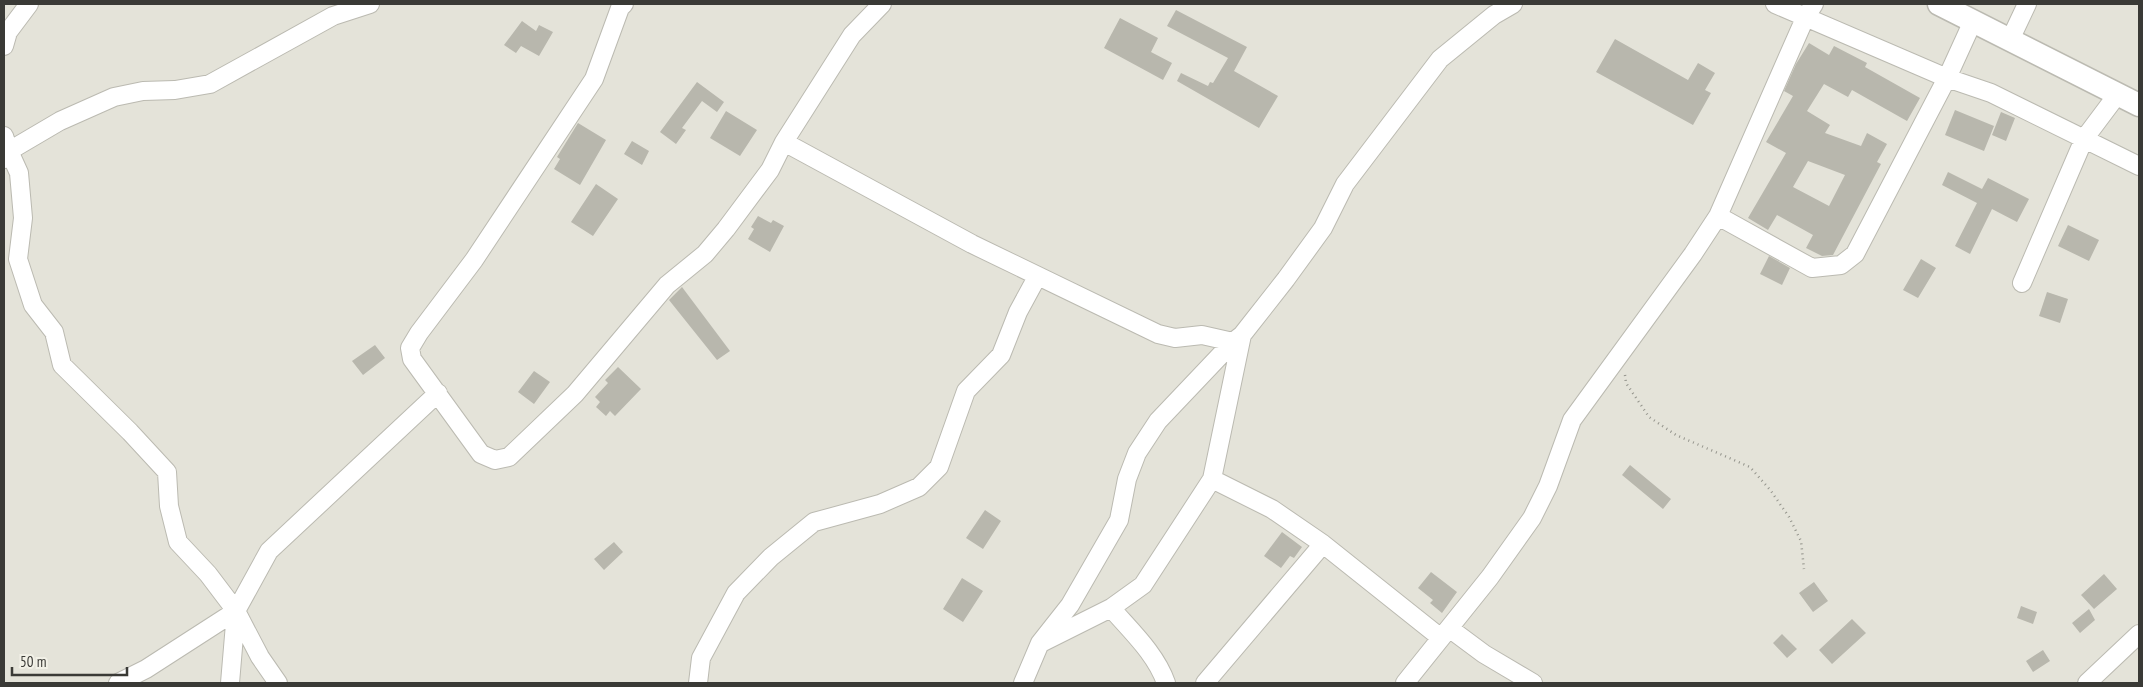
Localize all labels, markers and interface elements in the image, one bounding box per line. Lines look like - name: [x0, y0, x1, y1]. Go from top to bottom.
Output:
- scale bar: [12, 644, 128, 676]
- text: 50 m: [20, 652, 46, 671]

